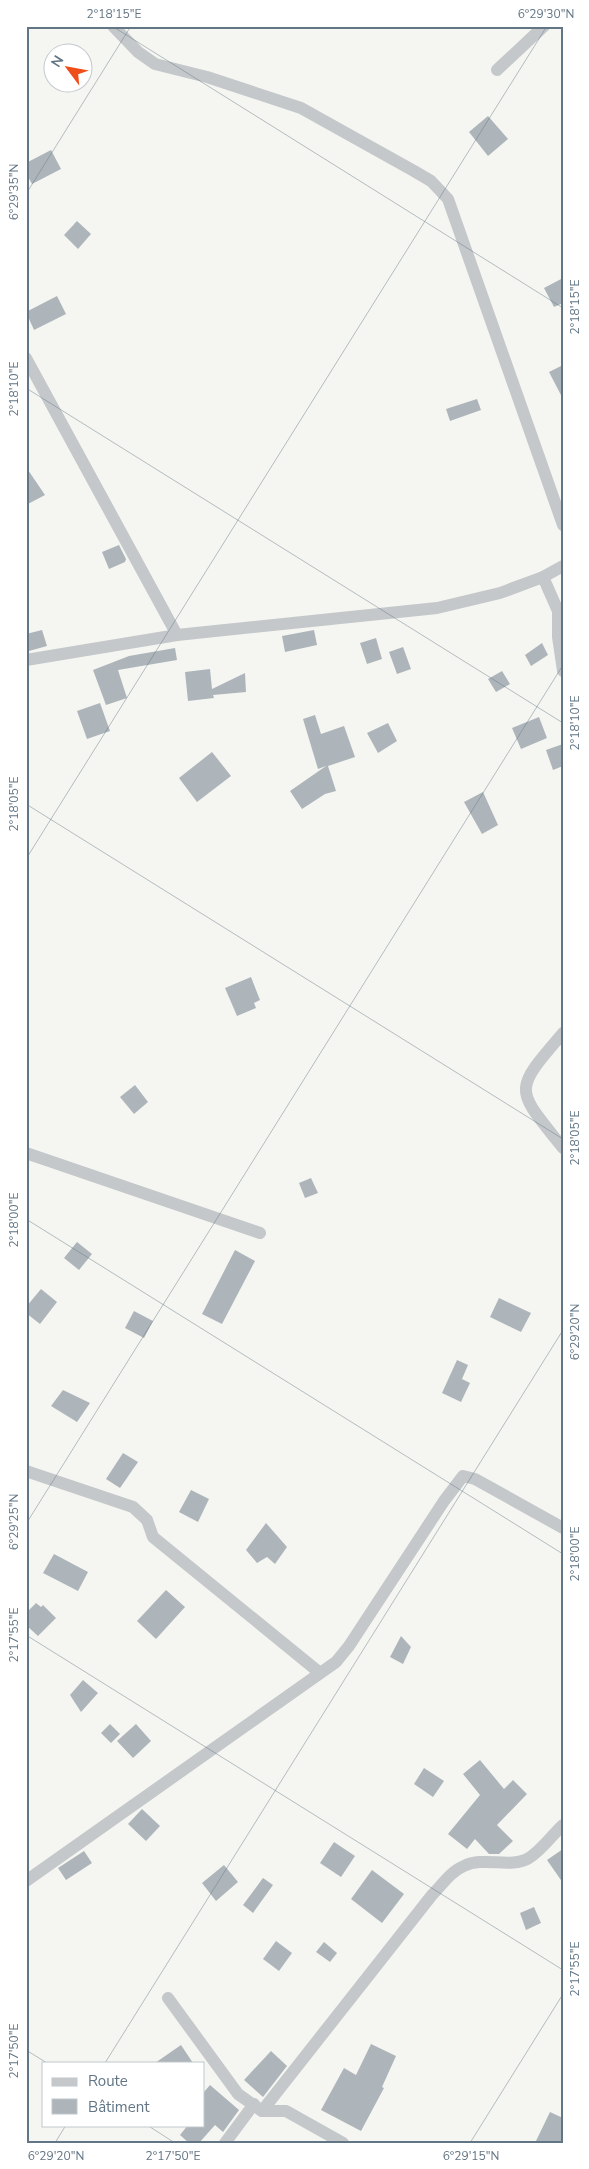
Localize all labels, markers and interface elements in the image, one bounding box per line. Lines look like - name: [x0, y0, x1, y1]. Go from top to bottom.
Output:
- text: 2°18'15"E: [87, 6, 141, 22]
- text: 6°29'30"N: [518, 6, 574, 22]
- north arrow: [42, 42, 92, 92]
- text: N: [47, 52, 68, 71]
- text: 6°29'35"N: [6, 164, 22, 220]
- text: 2°18'15"E: [567, 280, 583, 334]
- text: 2°18'10"E: [6, 362, 22, 416]
- text: 2°18'10"E: [567, 696, 583, 750]
- text: 2°18'05"E: [6, 777, 22, 831]
- text: 2°18'05"E: [567, 1111, 583, 1165]
- text: 2°18'00"E: [6, 1193, 22, 1247]
- text: 6°29'20"N: [567, 1304, 583, 1360]
- text: 6°29'25"N: [6, 1494, 22, 1550]
- text: 2°18'00"E: [567, 1527, 583, 1581]
- text: 2°17'55"E: [6, 1608, 22, 1662]
- text: 2°17'55"E: [567, 1942, 583, 1996]
- text: 2°17'50"E: [6, 2024, 22, 2078]
- legend: [42, 2062, 205, 2126]
- text: Route: [88, 2071, 128, 2091]
- text: Bâtiment: [88, 2097, 150, 2117]
- text: 6°29'20"N: [28, 2148, 84, 2164]
- text: 2°17'50"E: [146, 2148, 200, 2164]
- text: 6°29'15"N: [443, 2148, 499, 2164]

